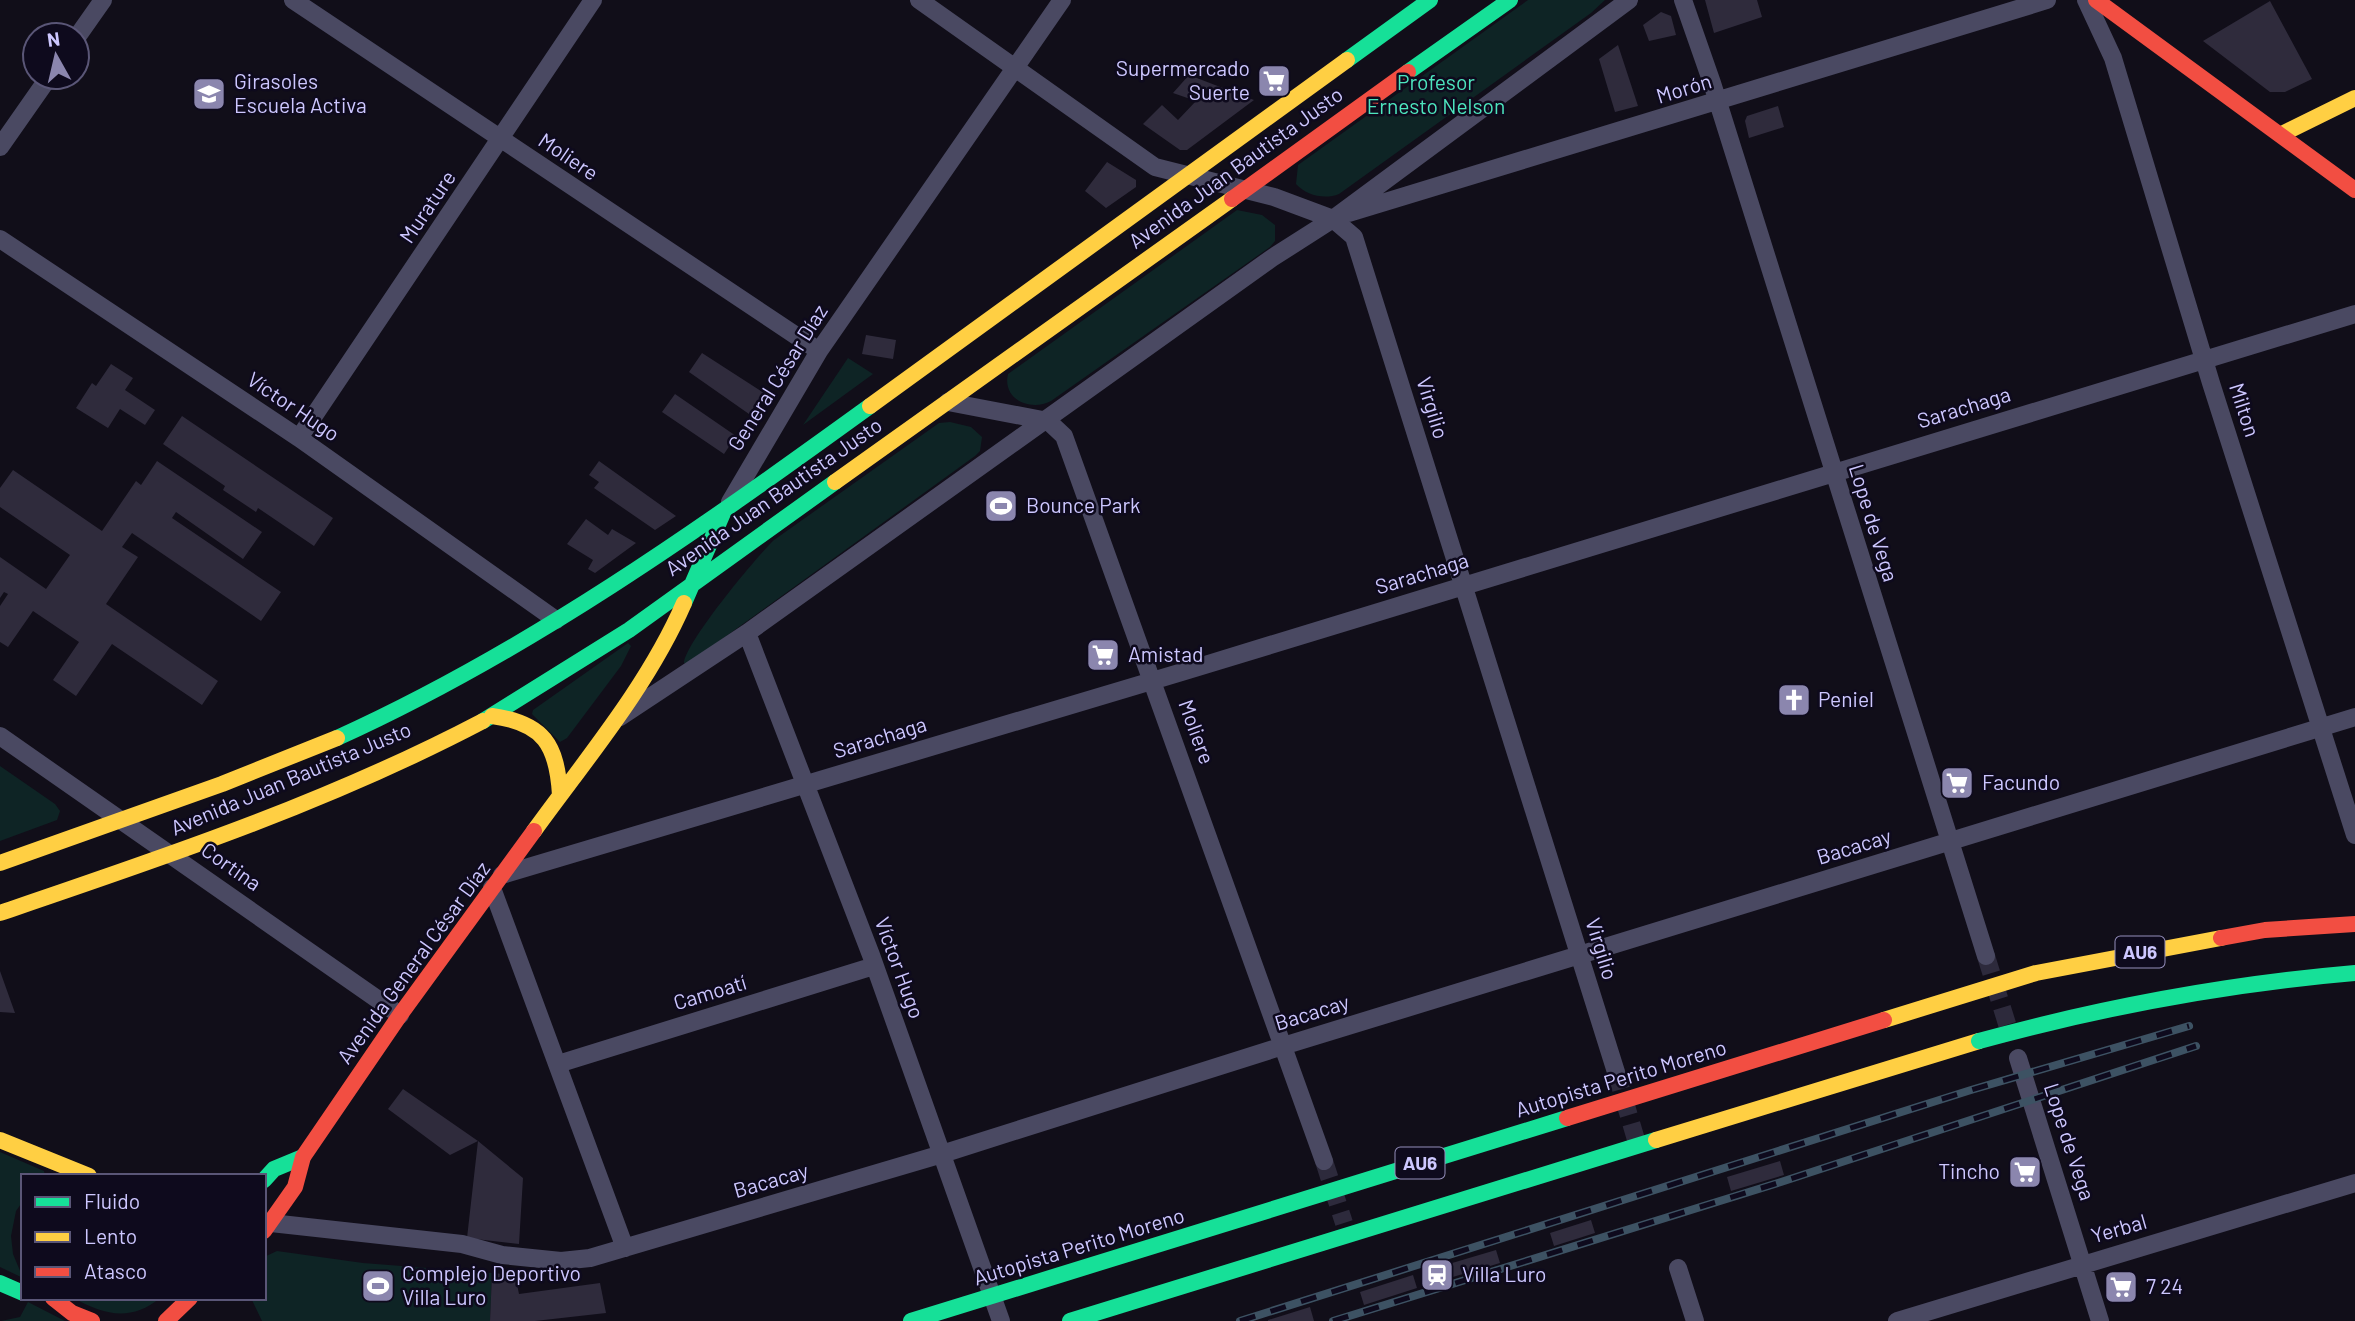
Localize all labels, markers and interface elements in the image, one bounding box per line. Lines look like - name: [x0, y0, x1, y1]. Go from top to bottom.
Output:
- north arrow: [21, 21, 91, 91]
- text: N: [46, 26, 61, 51]
- place label: Supermercado Suerte: [1116, 55, 1250, 104]
- supermarket icon: Supermercado Suerte: [1255, 62, 1293, 100]
- street label: Morón: [1653, 67, 1714, 108]
- place label: Girasoles Escuela Activa: [234, 68, 367, 117]
- park label: Profesor Ernesto Nelson: [1367, 69, 1505, 118]
- school or university icon: Girasoles Escuela Activa: [190, 75, 228, 113]
- street label: Avenida Juan Bautista Justo: [1123, 81, 1347, 253]
- street label: Moliere: [534, 127, 603, 185]
- street label: Murature: [393, 165, 460, 247]
- street label: General César Díaz: [722, 299, 832, 455]
- street label: Víctor Hugo: [243, 366, 345, 446]
- street label: Virgilio: [1412, 374, 1455, 442]
- street label: Milton: [2225, 379, 2266, 440]
- street label: Sarachaga: [1914, 381, 2013, 433]
- street label: Avenida Juan Bautista Justo: [660, 411, 886, 580]
- street label: Lope de Vega: [1845, 461, 1904, 584]
- sports icon: Bounce Park: [982, 487, 1020, 525]
- place label: Bounce Park: [1026, 492, 1141, 517]
- street label: Sarachaga: [1372, 547, 1471, 599]
- supermarket icon: Amistad: [1084, 636, 1122, 674]
- place label: Amistad: [1128, 641, 1203, 666]
- church icon: Peniel: [1775, 681, 1813, 719]
- place label: Peniel: [1818, 686, 1874, 711]
- street label: Moliere: [1174, 696, 1221, 767]
- street label: Sarachaga: [830, 711, 929, 763]
- street label: Avenida Juan Bautista Justo: [167, 716, 414, 840]
- supermarket icon: Facundo: [1938, 764, 1976, 802]
- place label: Facundo: [1982, 769, 2060, 794]
- street label: Bacacay: [1813, 822, 1894, 869]
- street label: Cortina: [197, 836, 267, 895]
- street label: Avenida General César Díaz: [331, 856, 495, 1068]
- street label: Víctor Hugo: [871, 913, 930, 1022]
- street label: Virgilio: [1581, 915, 1624, 983]
- road number: AU6: [2116, 936, 2164, 968]
- street label: Camoatí: [670, 969, 749, 1014]
- street label: Bacacay: [1271, 988, 1352, 1035]
- street label: Autopista Perito Moreno: [1512, 1034, 1729, 1122]
- street label: Lope de Vega: [2040, 1080, 2101, 1203]
- road number: AU6: [1396, 1148, 1444, 1178]
- supermarket icon: Tincho: [2006, 1153, 2044, 1191]
- street label: Bacacay: [730, 1157, 811, 1202]
- place label: Tincho: [1938, 1158, 2000, 1183]
- legend: [21, 1174, 266, 1300]
- text: Fluido: [84, 1188, 140, 1213]
- street label: Autopista Perito Moreno: [970, 1202, 1187, 1290]
- street label: Yerbal: [2088, 1208, 2149, 1247]
- text: Lento: [84, 1223, 137, 1248]
- station icon: Villa Luro: [1418, 1256, 1456, 1294]
- text: Atasco: [84, 1258, 147, 1283]
- place label: Complejo Deportivo Villa Luro: [402, 1260, 581, 1309]
- place label: Villa Luro: [1462, 1261, 1546, 1286]
- sports icon: Complejo Deportivo Villa Luro: [359, 1267, 397, 1305]
- supermarket icon: 7 24: [2102, 1268, 2140, 1306]
- place label: 7 24: [2146, 1273, 2183, 1298]

